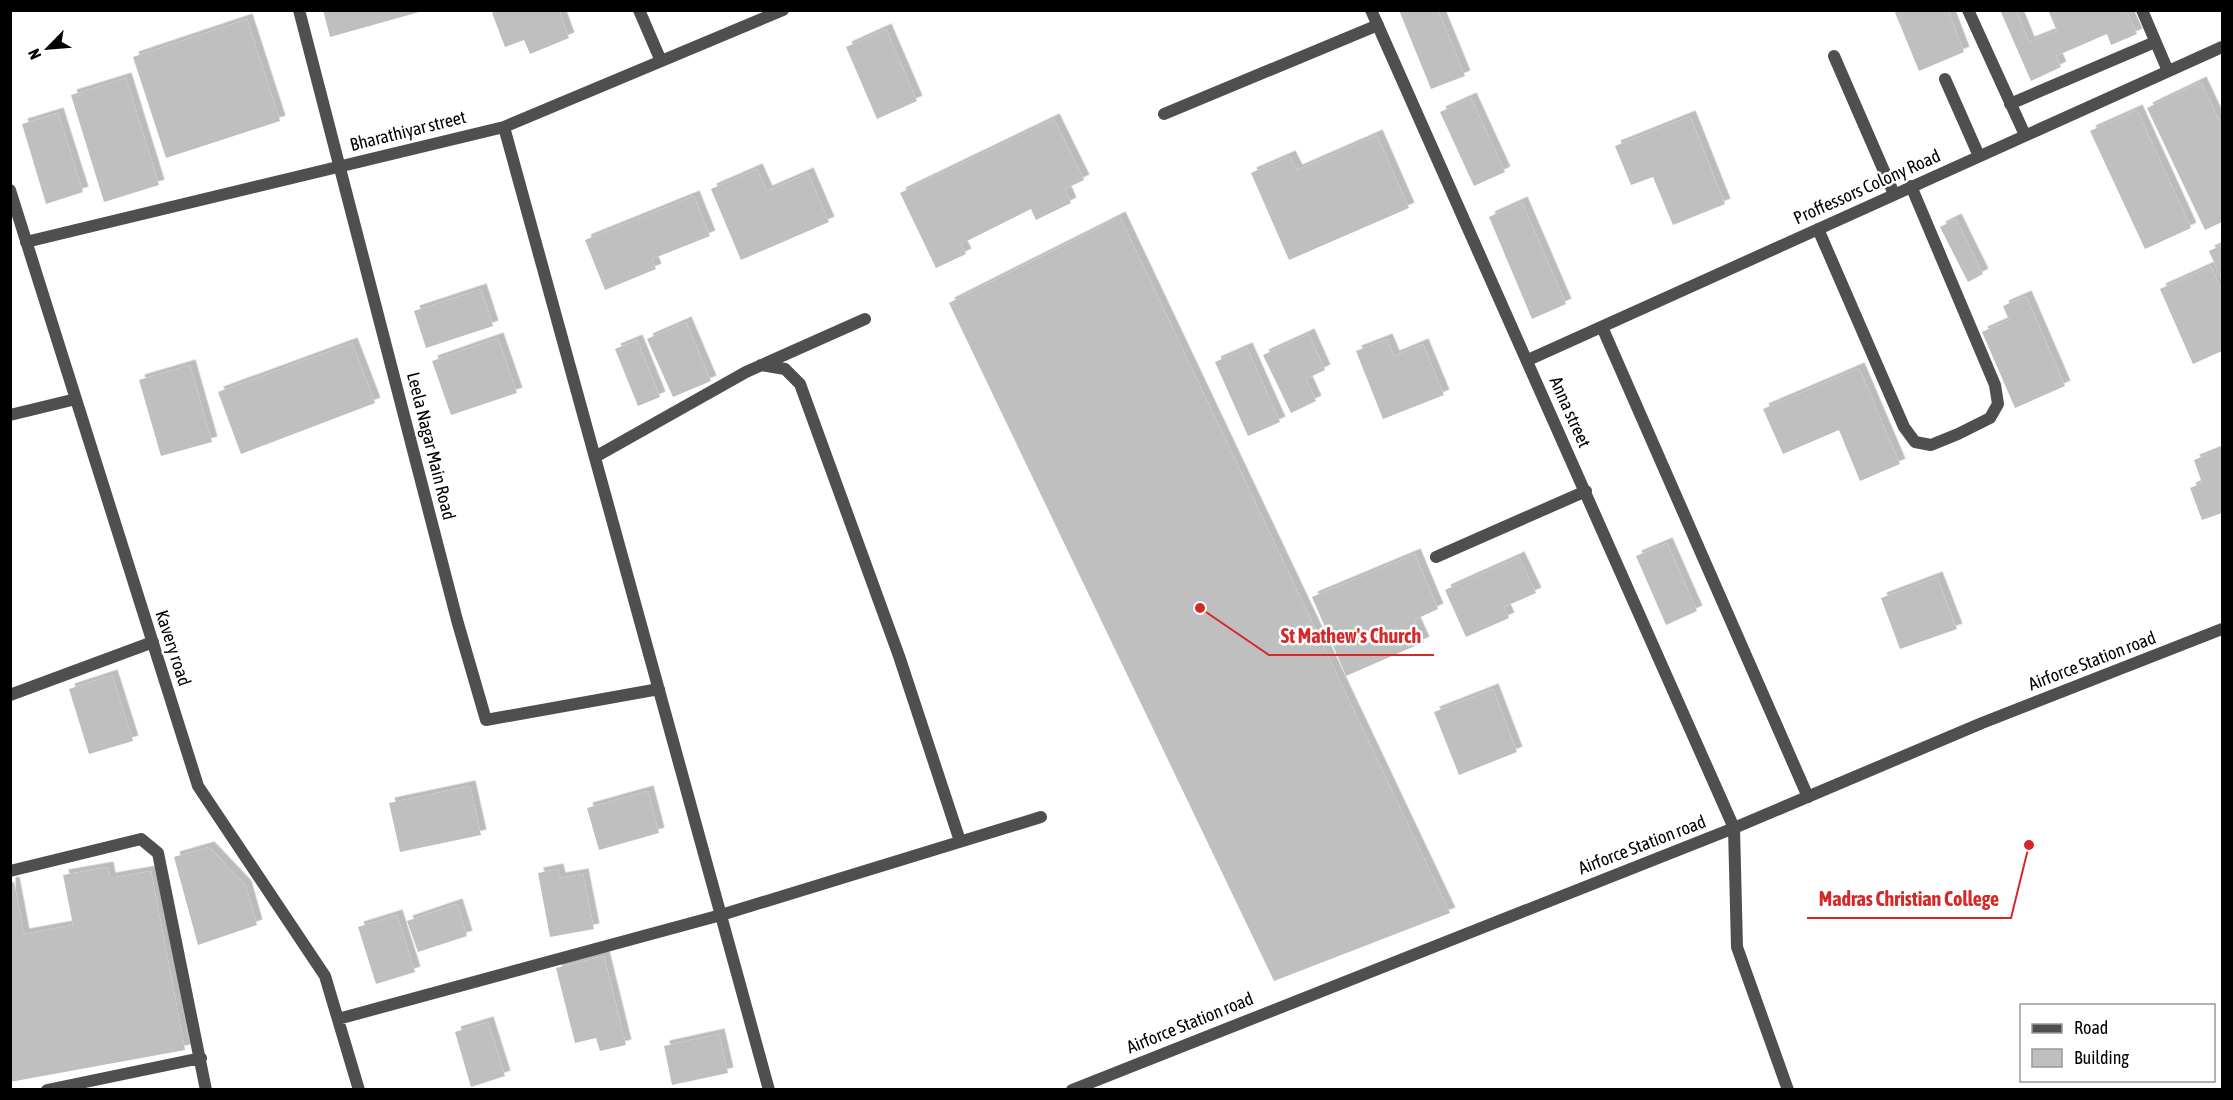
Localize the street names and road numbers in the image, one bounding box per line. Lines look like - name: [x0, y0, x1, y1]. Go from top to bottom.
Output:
- street label: Bharathiyar street: [348, 106, 468, 155]
- street label: Proffessors Colony Road: [1790, 145, 1943, 228]
- street label: Leela Nagar Main Road: [403, 370, 460, 522]
- street label: Anna street: [1546, 373, 1595, 451]
- street label: Kavery road: [151, 607, 196, 688]
- street label: Airforce Station road: [2025, 627, 2159, 695]
- street label: Airforce Station road: [1575, 811, 1709, 879]
- street label: Airforce Station road: [1123, 988, 1256, 1058]

